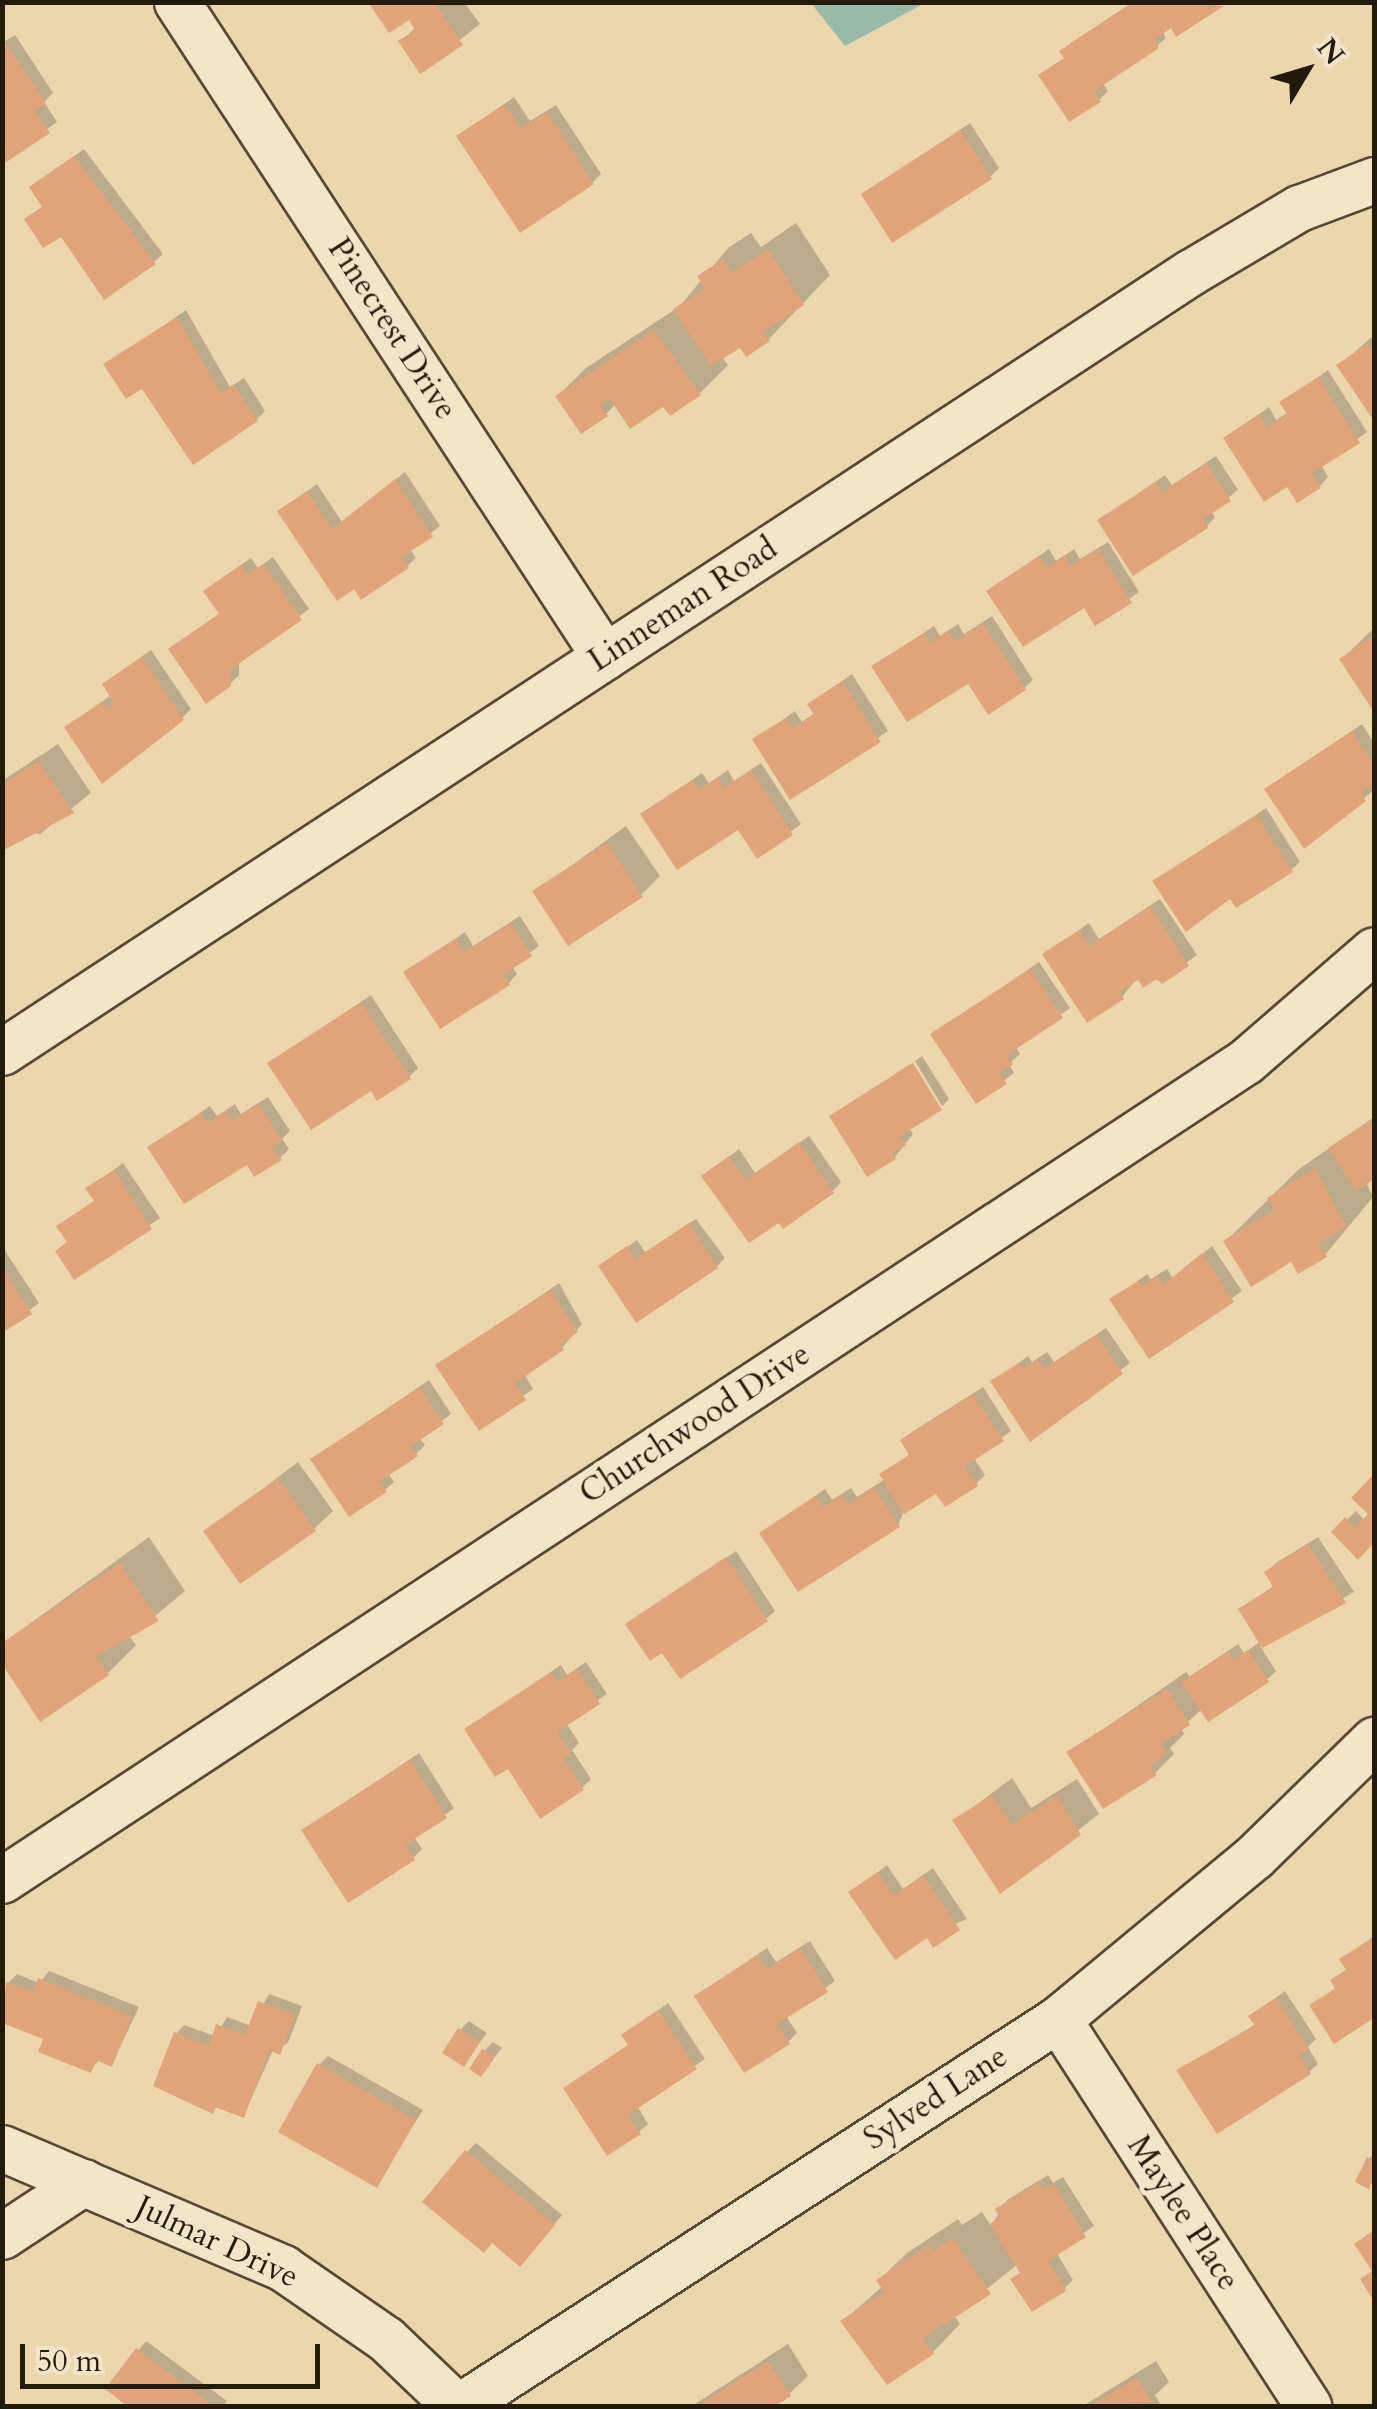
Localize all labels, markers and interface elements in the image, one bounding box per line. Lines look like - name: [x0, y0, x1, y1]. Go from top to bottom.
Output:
- north arrow: [1257, 20, 1357, 120]
- text: N: [1308, 30, 1353, 73]
- street label: Pinecrest Drive: [319, 231, 465, 427]
- street label: Linneman Road: [581, 530, 785, 680]
- street label: Churchwood Drive: [573, 1335, 817, 1513]
- street label: Sylved Lane: [857, 2037, 1015, 2159]
- street label: Maylee Place: [1119, 2128, 1247, 2298]
- street label: Julmar Drive: [130, 2188, 304, 2296]
- scale bar: [25, 2324, 325, 2386]
- text: 50 m: [37, 2341, 101, 2382]

